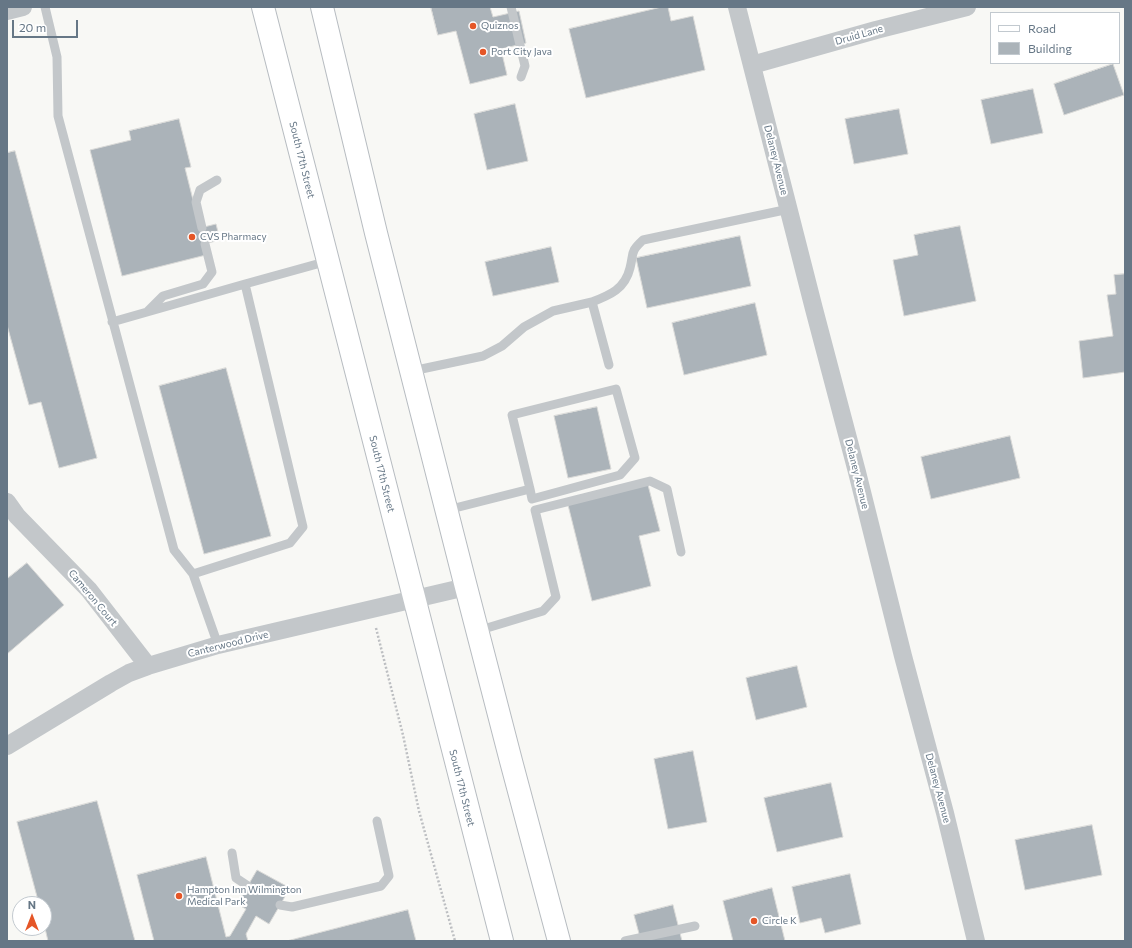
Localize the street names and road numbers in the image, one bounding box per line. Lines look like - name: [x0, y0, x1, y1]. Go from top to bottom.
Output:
- street label: Druid Lane: [834, 22, 884, 48]
- street label: South 17th Street: [287, 120, 317, 200]
- street label: Delaney Avenue: [762, 124, 790, 196]
- street label: South 17th Street: [367, 434, 397, 514]
- street label: Delaney Avenue: [843, 438, 871, 510]
- street label: Cameron Court: [66, 567, 120, 629]
- street label: Canterwood Drive: [186, 628, 270, 660]
- street label: South 17th Street: [447, 748, 477, 828]
- street label: Delaney Avenue: [923, 752, 953, 824]

